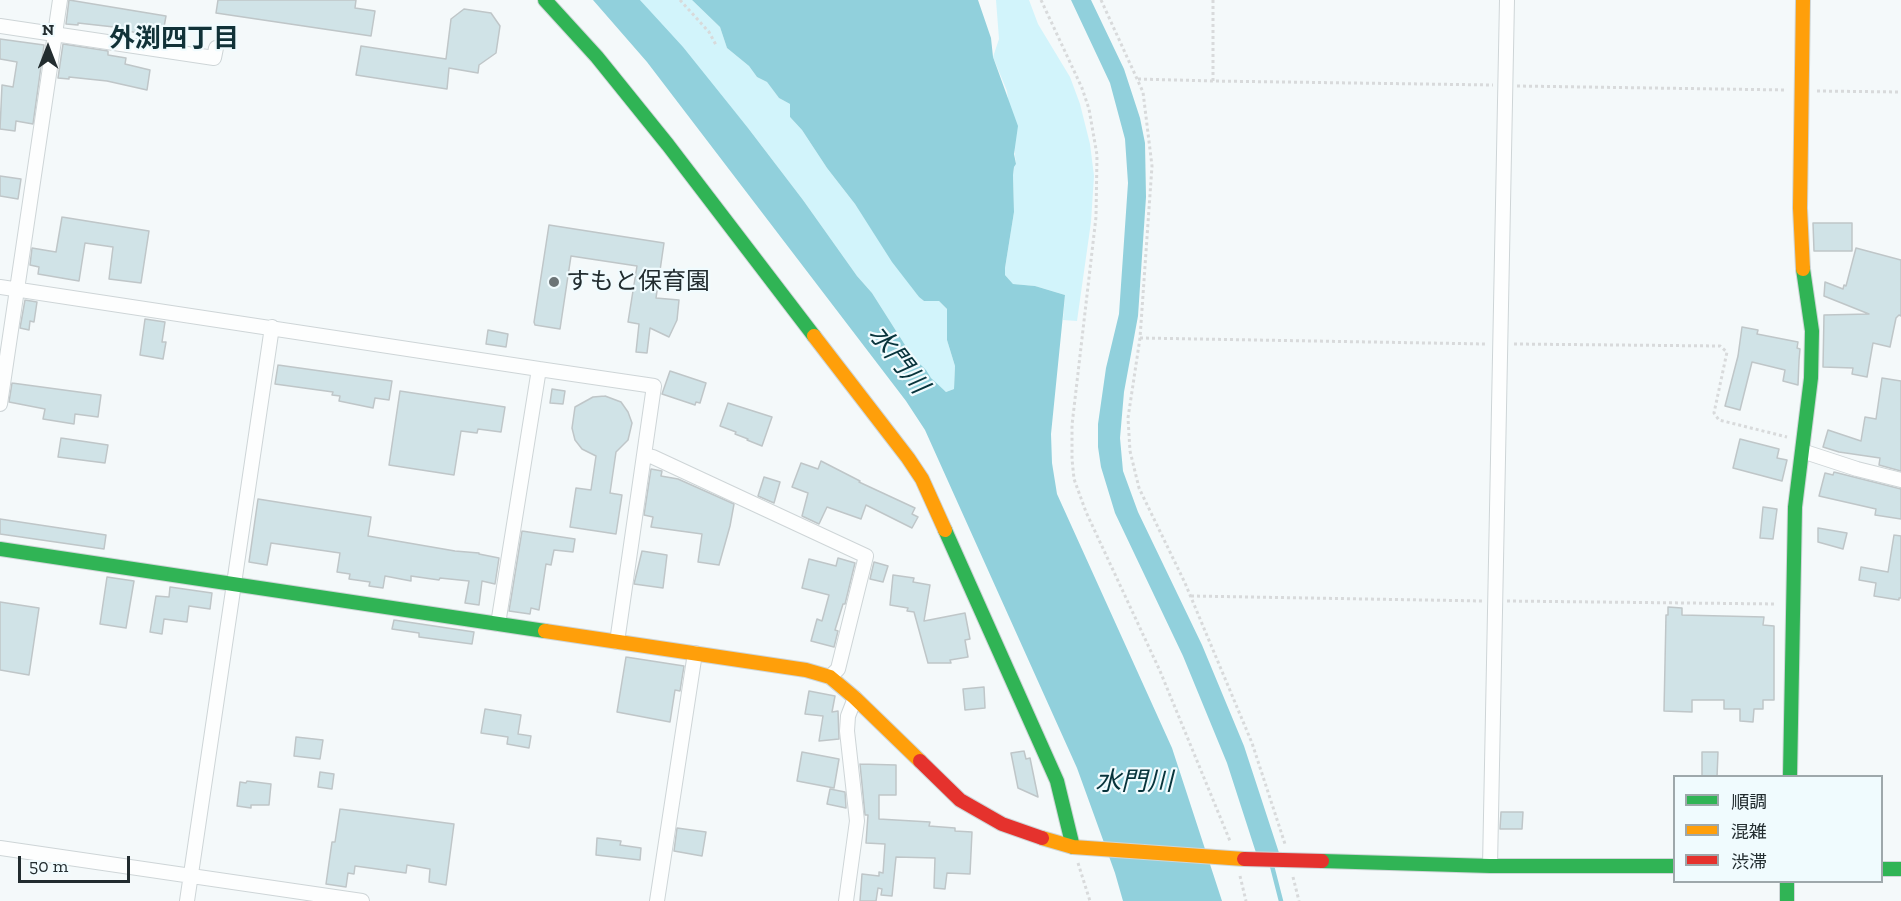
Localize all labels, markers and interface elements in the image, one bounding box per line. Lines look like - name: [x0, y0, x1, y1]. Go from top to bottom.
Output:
- north arrow: [18, 18, 78, 78]
- text: N: [42, 20, 54, 39]
- district label: 外渕四丁目: [109, 24, 239, 56]
- place label: すもと保育園: [566, 268, 710, 296]
- marker: すもと保育園: [547, 275, 561, 289]
- water label: 水門川: [862, 320, 934, 400]
- water label: 水門川: [1095, 767, 1173, 799]
- legend: [1673, 775, 1883, 883]
- text: 順調: [1731, 791, 1767, 813]
- text: 混雑: [1731, 821, 1767, 843]
- scale bar: [21, 844, 134, 882]
- text: 渋滞: [1731, 851, 1767, 873]
- text: 50 m: [29, 855, 68, 877]

